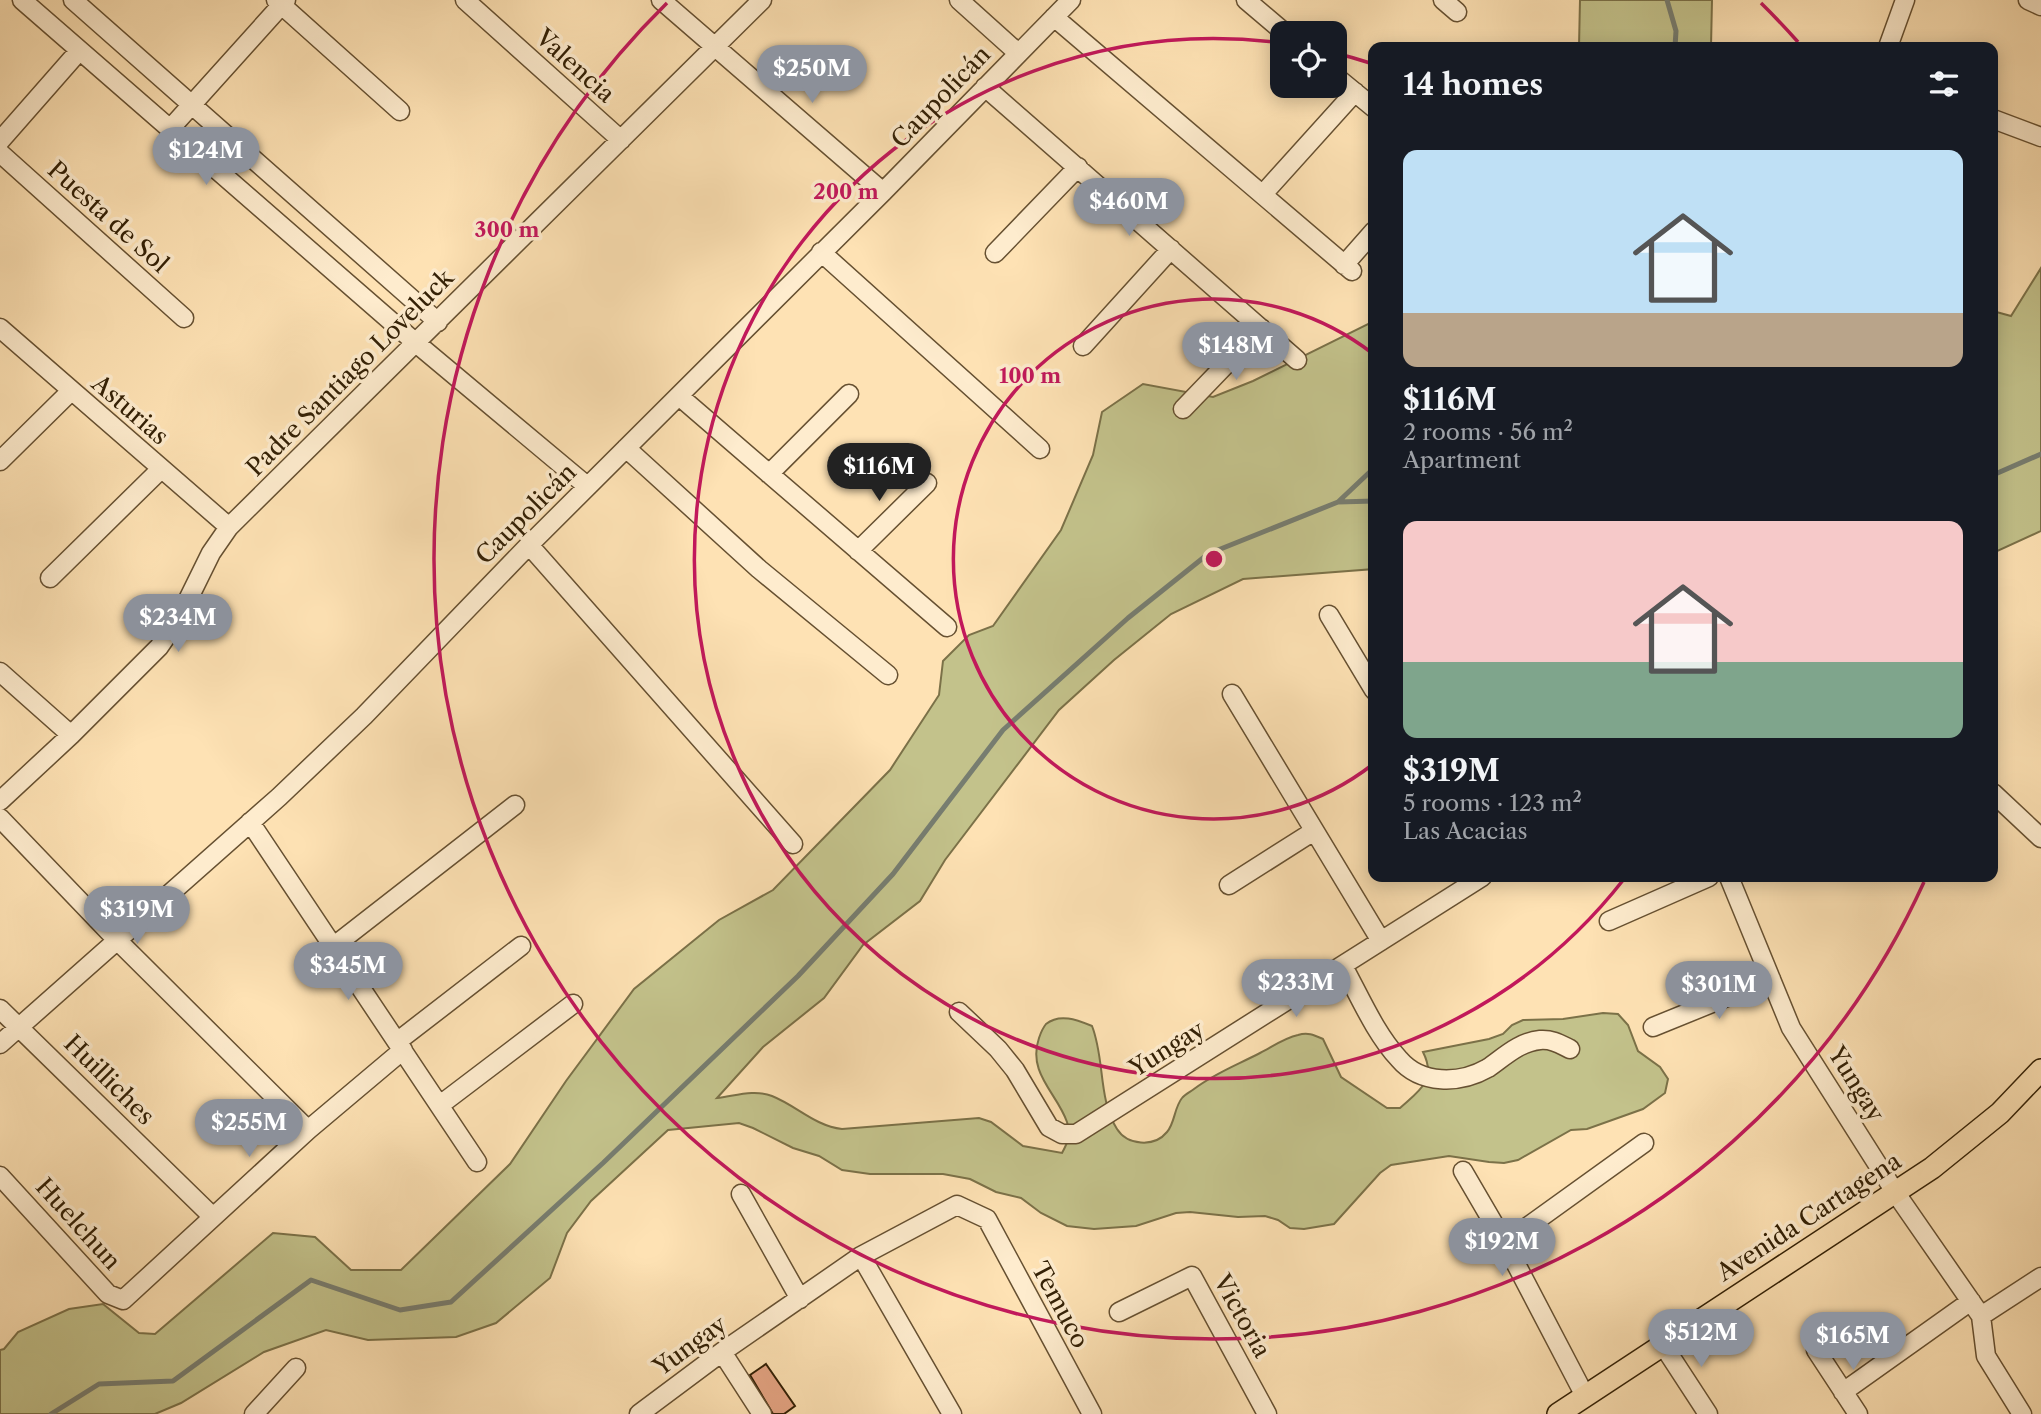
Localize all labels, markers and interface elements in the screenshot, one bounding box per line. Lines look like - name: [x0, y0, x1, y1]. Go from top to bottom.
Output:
- map controls: [1270, 21, 1347, 98]
- button: locate: [1270, 21, 1347, 98]
- street label: Valencia: [529, 22, 621, 109]
- street label: Caupolicán: [885, 40, 996, 154]
- pin: $250M: [763, 46, 861, 105]
- text: $250M: [773, 54, 851, 82]
- icon: filters: [1925, 65, 1963, 103]
- text: 14 homes: [1403, 66, 1543, 103]
- pin: $124M: [157, 128, 255, 187]
- text: $124M: [169, 136, 243, 164]
- street label: Puesta de Sol: [42, 155, 175, 278]
- pin: $460M: [1080, 178, 1178, 238]
- text: 200 m: [813, 179, 879, 204]
- text: $460M: [1089, 187, 1169, 215]
- icon: home: [1620, 195, 1746, 321]
- text: 300 m: [475, 217, 539, 242]
- street label: Padre Santiago Loveluck: [240, 262, 460, 482]
- pin: $148M: [1187, 322, 1285, 382]
- text: $148M: [1198, 331, 1274, 359]
- text: 100 m: [999, 363, 1061, 388]
- street label: Asturias: [85, 368, 175, 451]
- text: $116M: [1403, 381, 1497, 418]
- text: 2 rooms · 56 m²: [1403, 418, 1573, 446]
- pin: $116M: [830, 444, 928, 503]
- text: Apartment: [1403, 446, 1521, 474]
- text: $116M: [843, 452, 915, 480]
- street label: Caupolicán: [469, 457, 582, 570]
- centre of rings: [1202, 547, 1226, 571]
- icon: home: [1620, 566, 1746, 692]
- pin: $234M: [129, 594, 227, 654]
- text: $234M: [139, 603, 217, 631]
- text: $319M: [1403, 752, 1500, 789]
- text: 5 rooms · 123 m²: [1403, 789, 1582, 817]
- text: Las Acacias: [1403, 817, 1528, 845]
- pin: $319M: [88, 886, 186, 946]
- text: $319M: [100, 895, 174, 923]
- pin: $345M: [299, 942, 397, 1002]
- text: $345M: [310, 951, 386, 979]
- pin: $233M: [1247, 960, 1345, 1019]
- pin: $301M: [1670, 962, 1768, 1021]
- text: $233M: [1258, 968, 1334, 996]
- text: $301M: [1681, 970, 1757, 998]
- street label: Yungay: [1123, 1014, 1210, 1083]
- street label: Huilliches: [58, 1029, 160, 1131]
- street label: Yungay: [1822, 1040, 1891, 1127]
- pin: $255M: [200, 1100, 298, 1159]
- text: $255M: [211, 1108, 287, 1136]
- street label: Avenida Cartagena: [1710, 1146, 1907, 1288]
- street label: Huelchun: [30, 1172, 127, 1275]
- pin: $192M: [1453, 1218, 1551, 1278]
- text: $192M: [1465, 1227, 1539, 1255]
- street label: Temuco: [1026, 1257, 1095, 1353]
- street label: Victoria: [1207, 1268, 1277, 1363]
- street label: Yungay: [647, 1309, 732, 1382]
- pin: $512M: [1652, 1310, 1750, 1369]
- pin: $165M: [1804, 1312, 1902, 1372]
- text: $512M: [1664, 1318, 1738, 1346]
- text: $165M: [1816, 1321, 1890, 1349]

